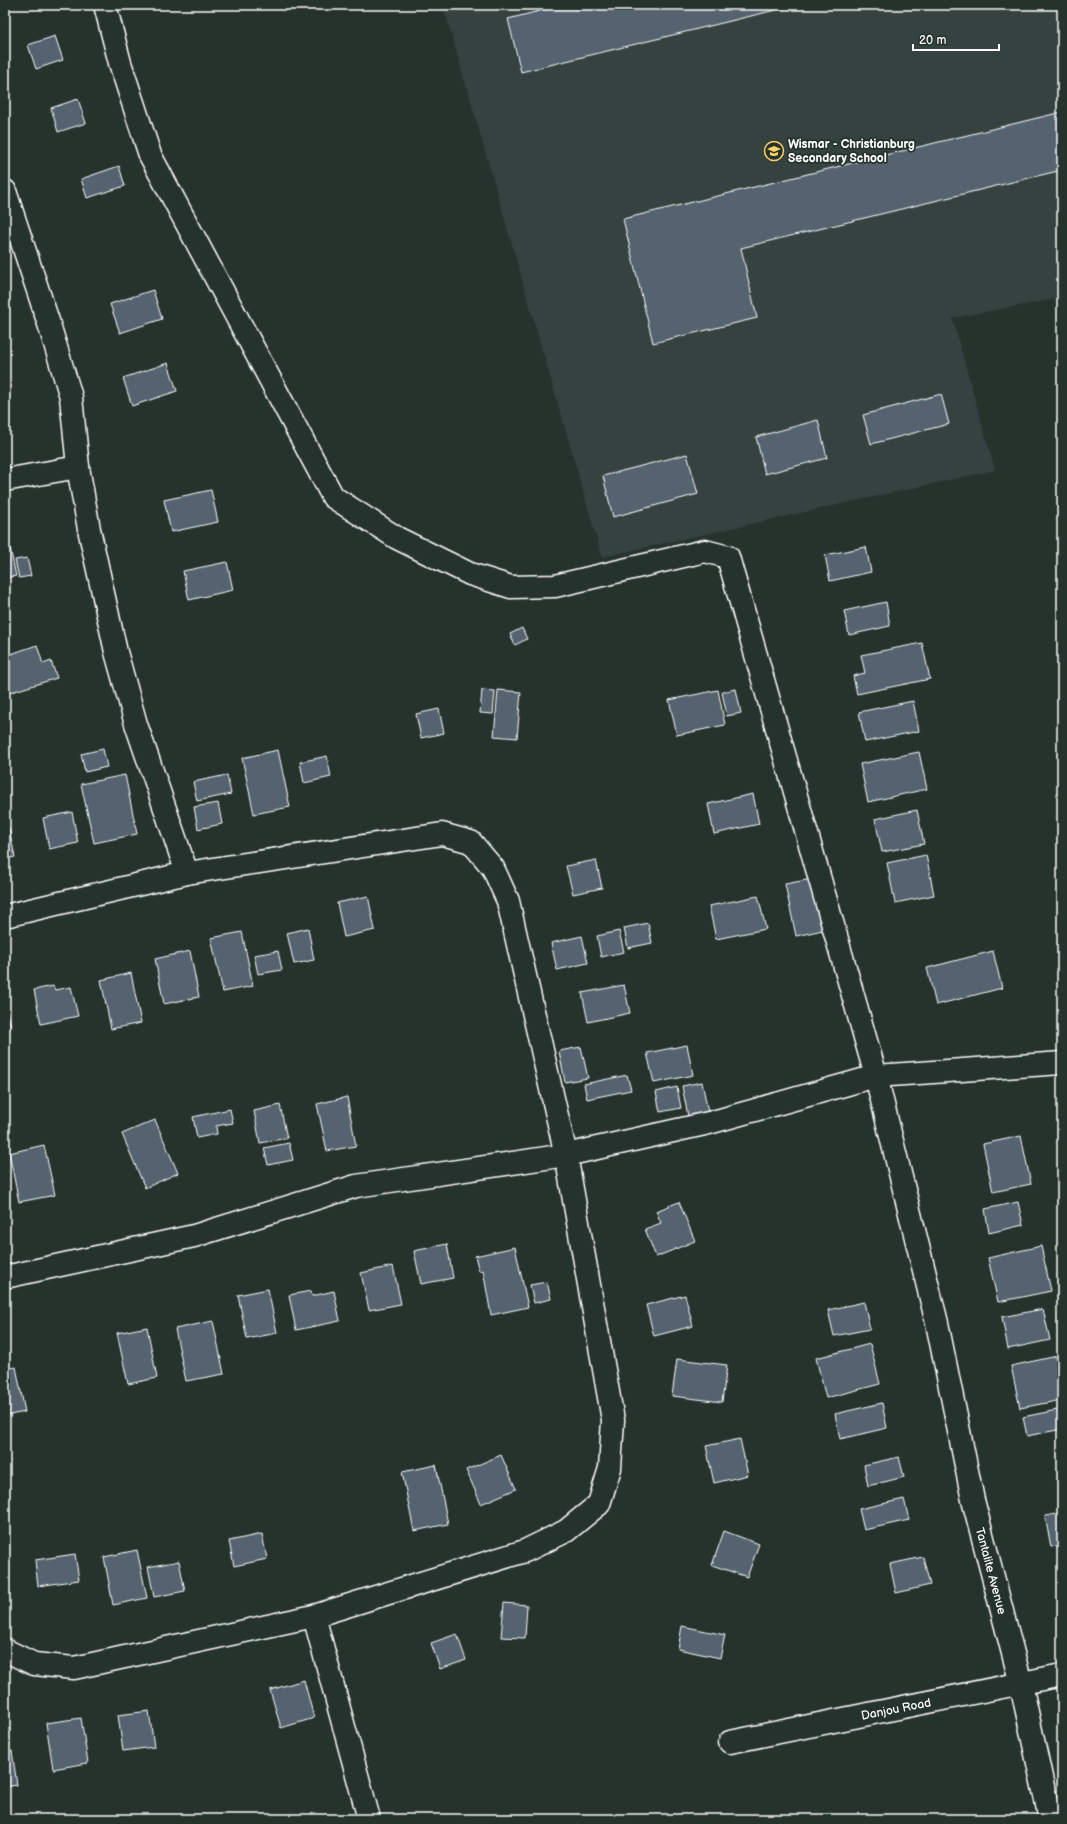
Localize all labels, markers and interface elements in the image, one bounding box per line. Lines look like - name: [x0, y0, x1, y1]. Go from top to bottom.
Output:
- scale bar: [913, 26, 999, 52]
- text: 20 m: [919, 33, 946, 48]
- place label: Wismar - Christianburg Secondary School: [788, 137, 915, 166]
- school or university icon: Wismar - Christianburg Secondary School: [763, 140, 785, 162]
- street label: Tantalite Avenue: [972, 1526, 1009, 1616]
- street label: Danjou Road: [860, 1695, 932, 1724]

